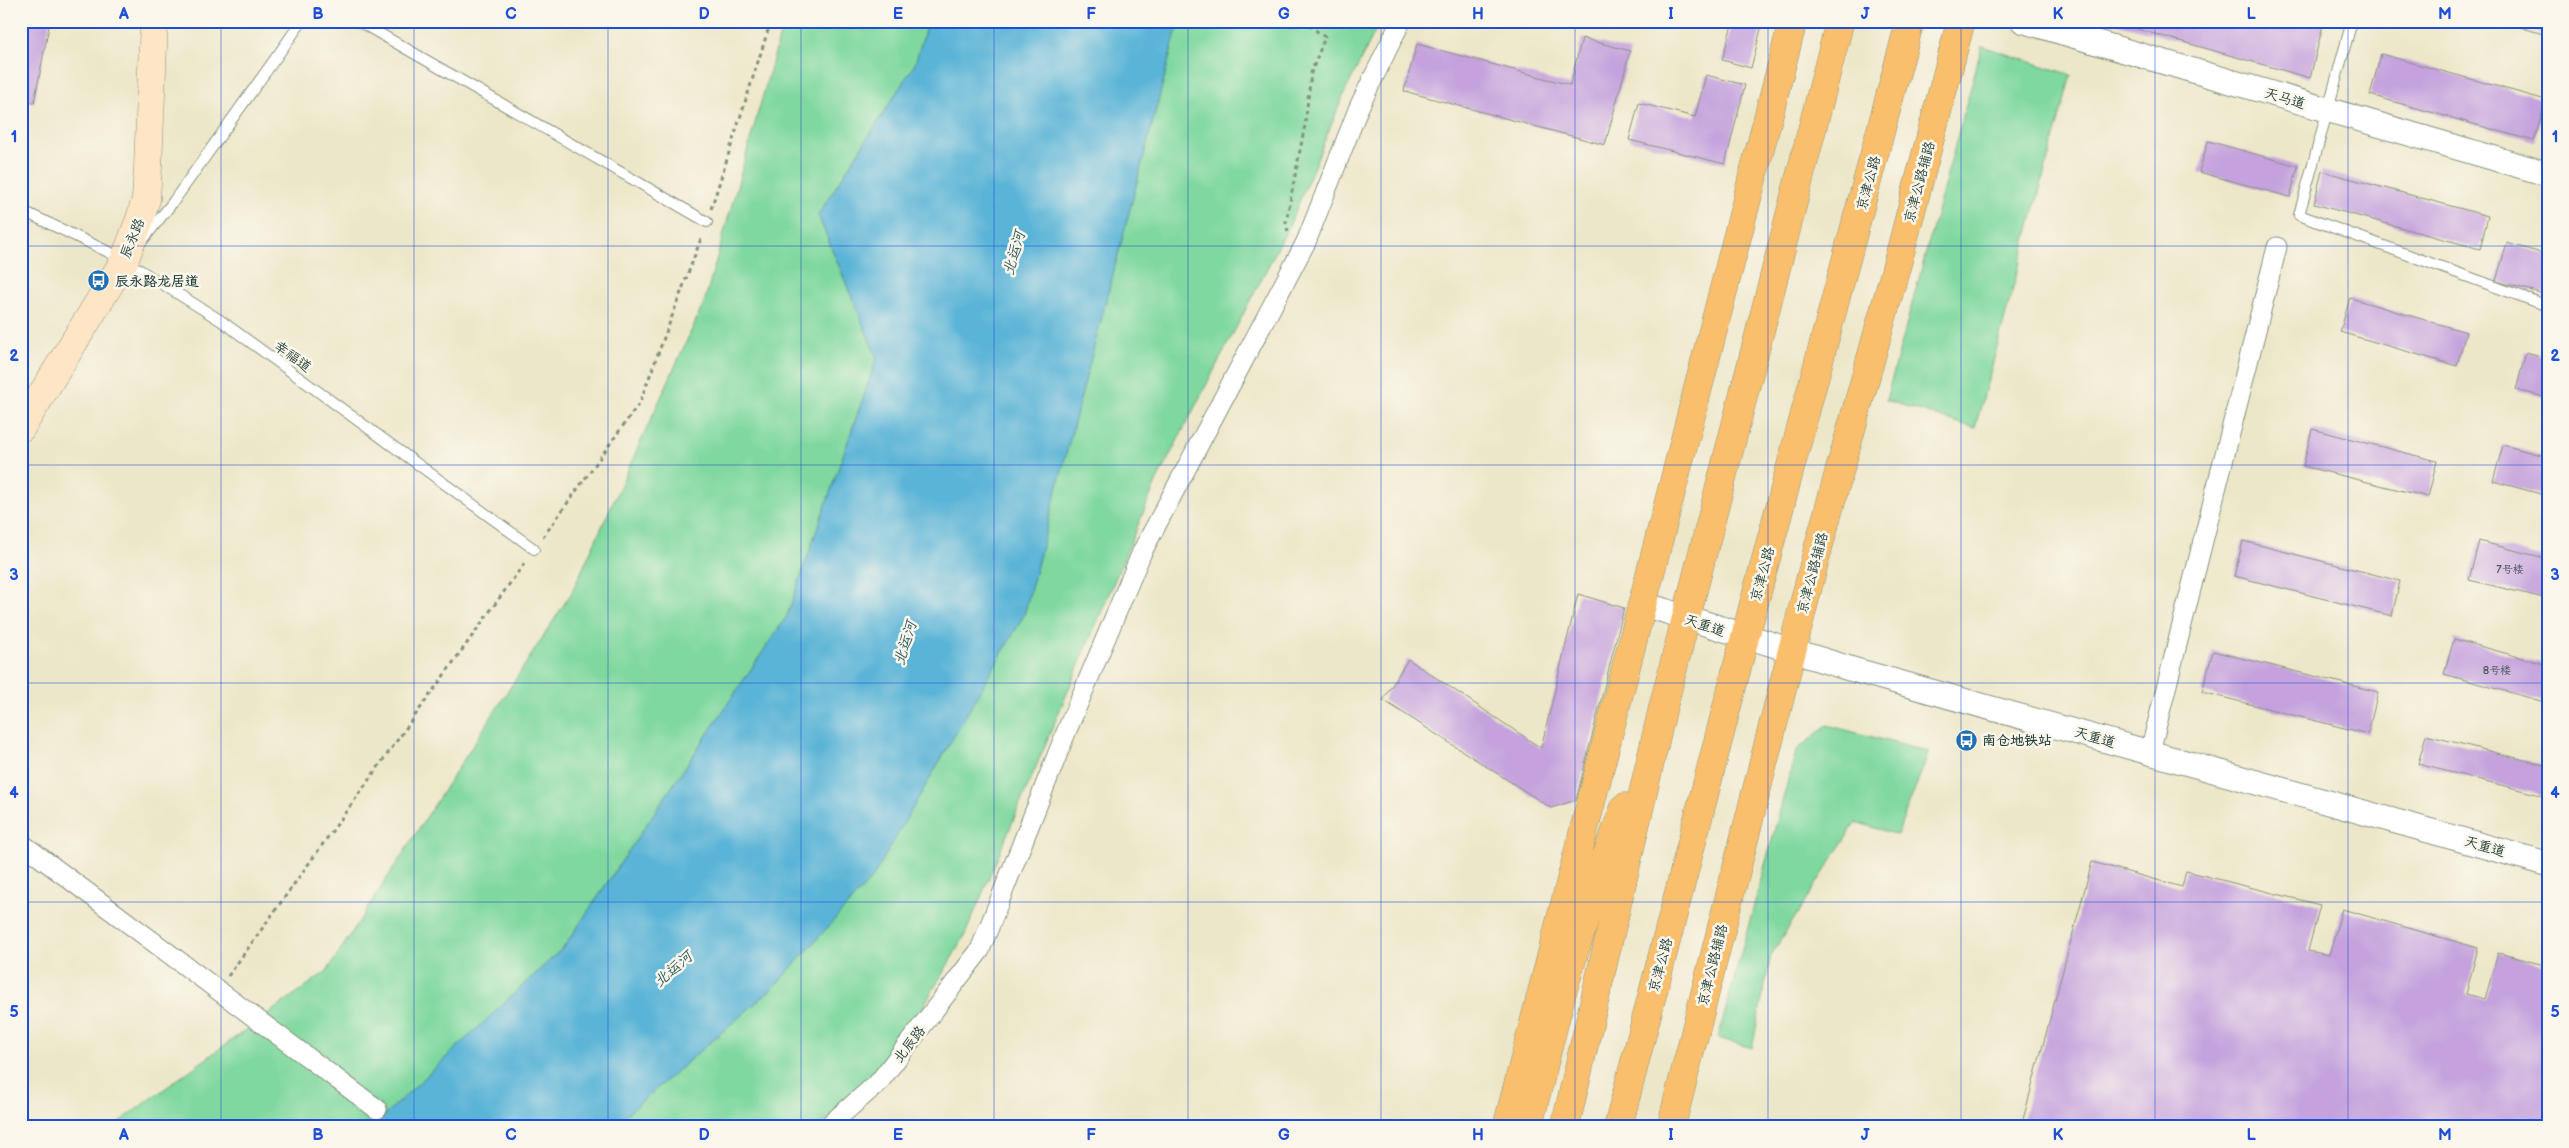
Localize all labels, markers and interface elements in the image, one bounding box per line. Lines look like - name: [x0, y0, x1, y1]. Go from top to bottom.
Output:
- text: A: [118, 5, 129, 24]
- text: B: [312, 5, 324, 24]
- text: C: [505, 5, 517, 24]
- text: D: [698, 5, 710, 24]
- text: E: [893, 5, 903, 24]
- text: F: [1086, 5, 1096, 24]
- text: G: [1278, 5, 1290, 24]
- text: H: [1472, 5, 1484, 24]
- text: I: [1668, 5, 1674, 24]
- text: J: [1861, 5, 1870, 24]
- text: K: [2053, 5, 2064, 24]
- text: L: [2246, 5, 2256, 24]
- text: M: [2438, 5, 2452, 24]
- street label: 天马道: [2262, 85, 2307, 112]
- text: 1: [11, 128, 17, 147]
- text: 1: [2552, 128, 2558, 147]
- street label: 京津公路辅路: [1900, 139, 1939, 225]
- street label: 京津公路: [1853, 154, 1884, 212]
- street label: 辰永路: [117, 216, 148, 261]
- water label: 北运河: [999, 226, 1031, 277]
- bus stop icon: 辰永路龙居道: [87, 269, 111, 293]
- place label: 辰永路龙居道: [115, 273, 199, 290]
- street label: 幸福道: [271, 337, 315, 376]
- text: 2: [9, 347, 19, 366]
- text: 2: [2550, 347, 2560, 366]
- street label: 京津公路辅路: [1793, 530, 1832, 616]
- street label: 京津公路: [1747, 545, 1778, 603]
- house number: 7号楼: [2496, 563, 2524, 576]
- text: 3: [9, 566, 19, 585]
- text: 3: [2550, 566, 2560, 585]
- street label: 天重道: [1682, 611, 1727, 640]
- water label: 北运河: [890, 616, 922, 667]
- house number: 8号楼: [2483, 664, 2511, 677]
- street label: 天重道: [2072, 724, 2117, 751]
- bus stop icon: 南仓地铁站: [1954, 728, 1978, 752]
- place label: 南仓地铁站: [1982, 732, 2052, 749]
- text: 4: [9, 784, 19, 803]
- text: 4: [2550, 784, 2560, 803]
- street label: 天重道: [2462, 833, 2507, 860]
- street label: 京津公路辅路: [1694, 922, 1731, 1008]
- street label: 京津公路: [1645, 936, 1676, 994]
- water label: 北运河: [650, 945, 699, 991]
- text: 5: [9, 1003, 19, 1022]
- text: 5: [2550, 1003, 2560, 1022]
- street label: 北辰路: [890, 1023, 929, 1066]
- text: A: [118, 1126, 129, 1145]
- text: B: [312, 1126, 324, 1145]
- text: C: [505, 1126, 517, 1145]
- text: D: [698, 1126, 710, 1145]
- text: E: [893, 1126, 903, 1145]
- text: F: [1086, 1126, 1096, 1145]
- text: G: [1278, 1126, 1290, 1145]
- text: H: [1472, 1126, 1484, 1145]
- text: I: [1668, 1126, 1674, 1145]
- text: J: [1861, 1126, 1870, 1145]
- text: K: [2053, 1126, 2064, 1145]
- text: L: [2246, 1126, 2256, 1145]
- text: M: [2438, 1126, 2452, 1145]

